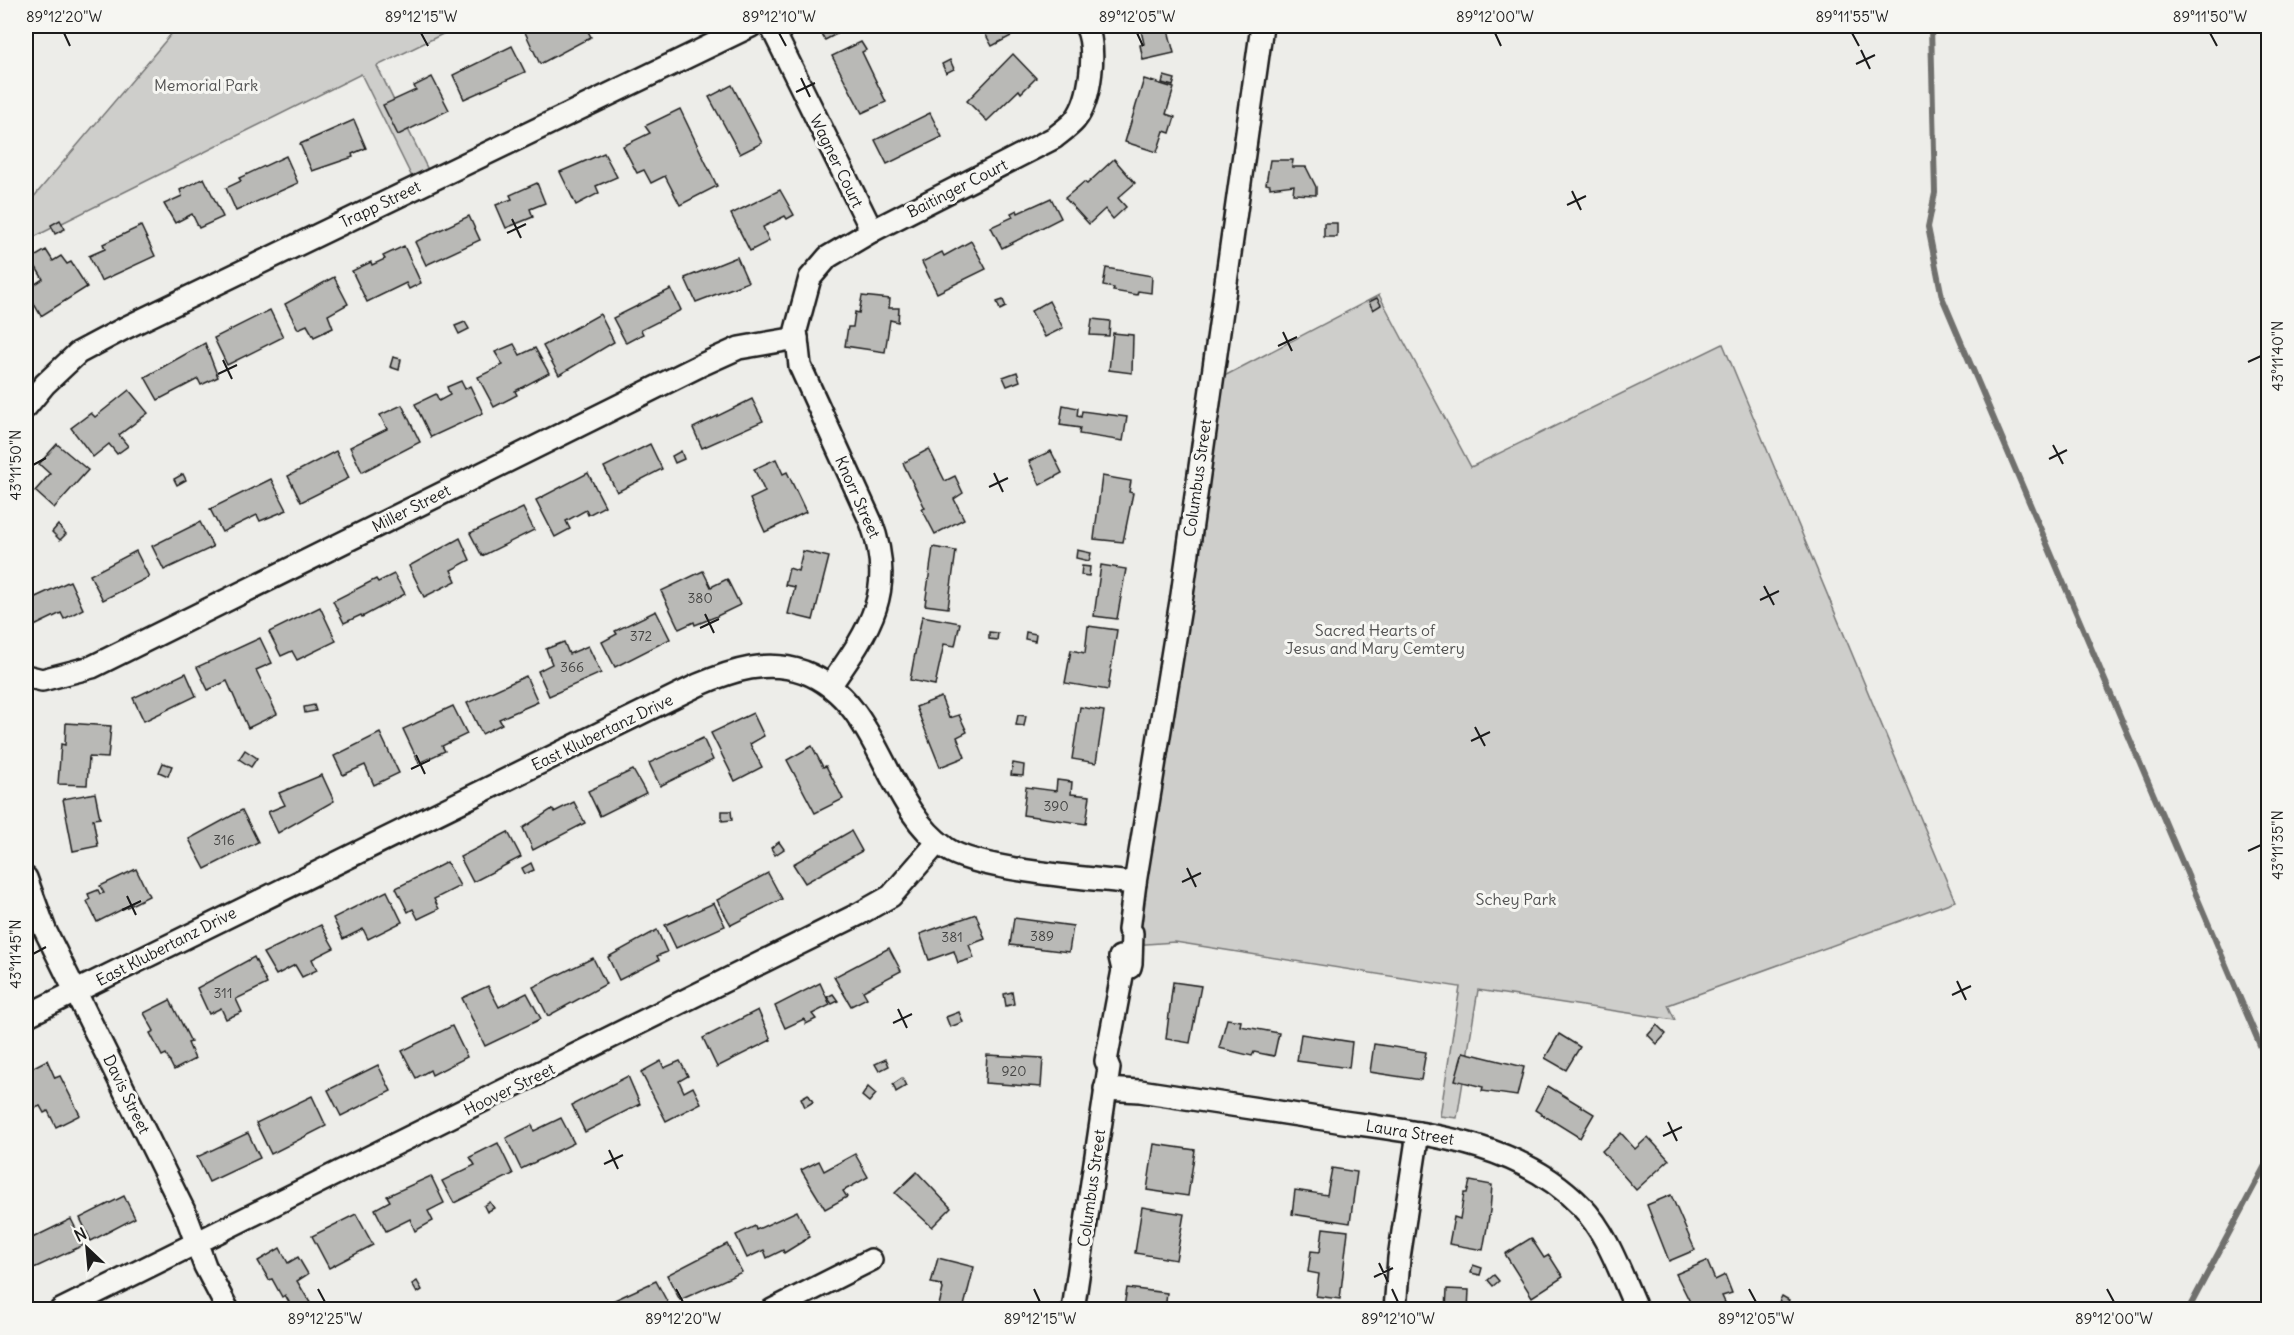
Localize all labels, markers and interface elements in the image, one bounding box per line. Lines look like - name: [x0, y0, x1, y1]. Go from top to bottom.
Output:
- text: 89°12'20"W: [26, 7, 102, 26]
- text: 89°12'15"W: [385, 7, 458, 26]
- text: 89°12'10"W: [742, 7, 816, 26]
- text: 89°12'05"W: [1099, 7, 1176, 26]
- text: 89°12'00"W: [1456, 7, 1534, 26]
- text: 89°11'55"W: [1815, 7, 1889, 26]
- text: 89°11'50"W: [2173, 7, 2248, 26]
- park label: Memorial Park: [154, 75, 258, 95]
- street label: Wagner Court: [806, 111, 868, 211]
- street label: Baitinger Court: [903, 154, 1011, 222]
- street label: Trapp Street: [336, 176, 424, 232]
- text: 43°11'40"N: [2268, 321, 2287, 391]
- street label: Columbus Street: [1179, 417, 1215, 538]
- text: 43°11'50"N: [6, 430, 25, 500]
- street label: Knorr Street: [831, 453, 885, 542]
- street label: Miller Street: [368, 479, 454, 536]
- house number: 380: [687, 589, 713, 607]
- park label: Sacred Hearts of Jesus and Mary Cemtery: [1285, 620, 1465, 658]
- house number: 372: [630, 627, 653, 645]
- house number: 366: [560, 658, 584, 676]
- street label: East Klubertanz Drive: [528, 689, 676, 775]
- house number: 390: [1043, 797, 1069, 815]
- text: 43°11'35"N: [2268, 810, 2287, 880]
- house number: 316: [213, 831, 235, 849]
- park label: Schey Park: [1476, 889, 1556, 909]
- street label: East Klubertanz Drive: [93, 902, 239, 990]
- text: 43°11'45"N: [6, 919, 25, 989]
- house number: 389: [1030, 927, 1054, 945]
- house number: 381: [941, 928, 963, 946]
- house number: 311: [214, 984, 232, 1002]
- street label: Davis Street: [99, 1051, 155, 1137]
- street label: Hoover Street: [460, 1058, 558, 1120]
- house number: 920: [1002, 1062, 1026, 1080]
- street label: Laura Street: [1364, 1115, 1456, 1149]
- street label: Columbus Street: [1073, 1127, 1109, 1248]
- north arrow: [57, 1218, 117, 1278]
- text: N: [71, 1223, 90, 1246]
- text: 89°12'25"W: [288, 1309, 363, 1328]
- text: 89°12'20"W: [645, 1309, 721, 1328]
- text: 89°12'15"W: [1004, 1309, 1077, 1328]
- text: 89°12'10"W: [1361, 1309, 1435, 1328]
- text: 89°12'05"W: [1718, 1309, 1795, 1328]
- text: 89°12'00"W: [2075, 1309, 2153, 1328]

